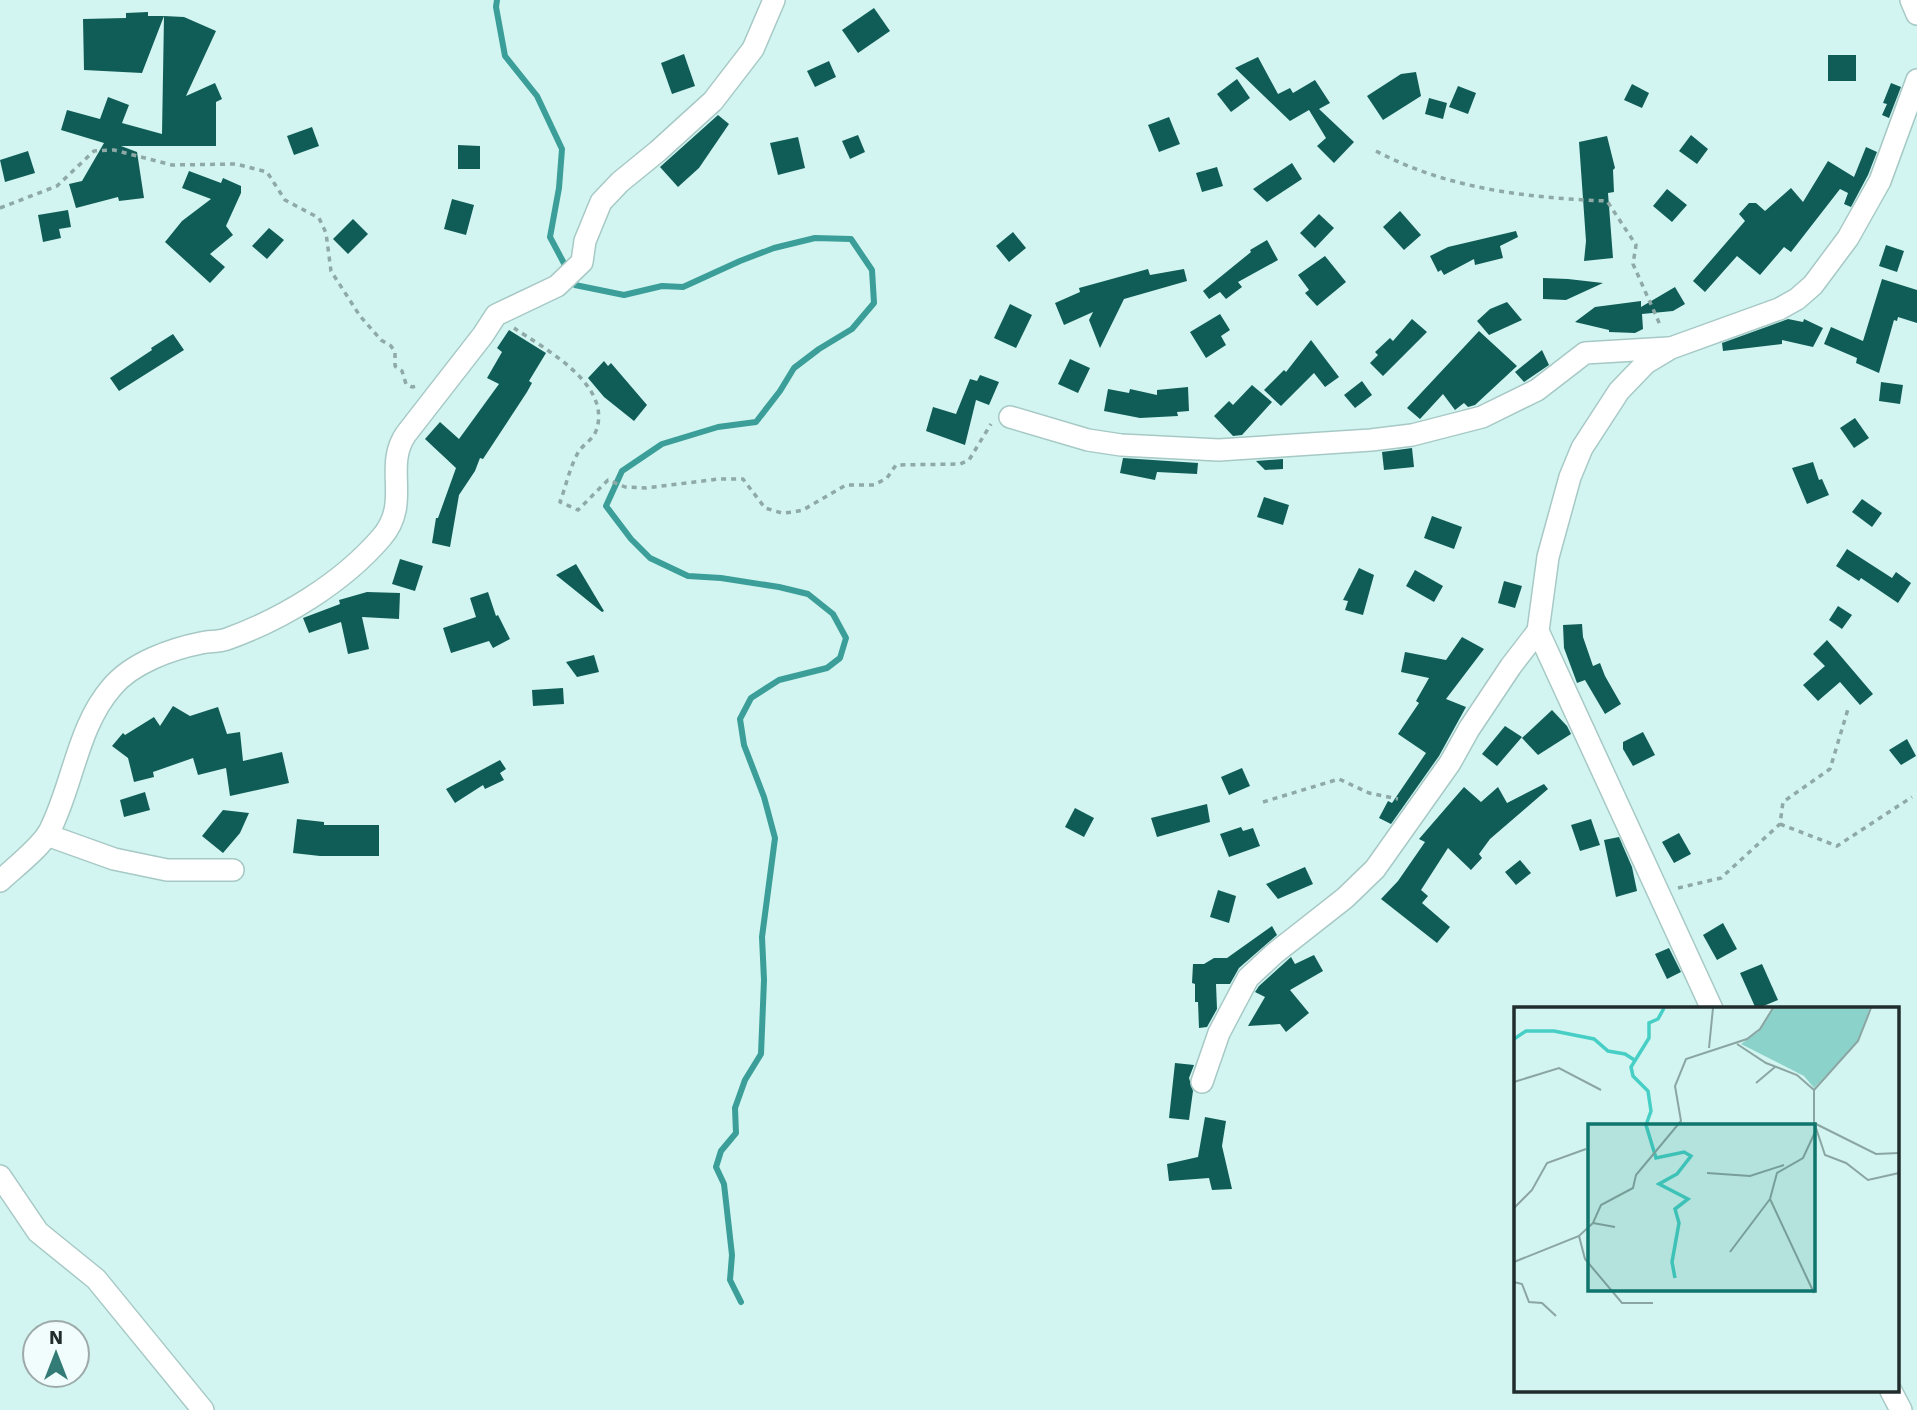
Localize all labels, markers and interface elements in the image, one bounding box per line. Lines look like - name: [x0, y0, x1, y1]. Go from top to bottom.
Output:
- inset map: [1514, 1007, 1899, 1392]
- north arrow: [21, 1319, 91, 1389]
- text: N: [49, 1326, 63, 1349]

